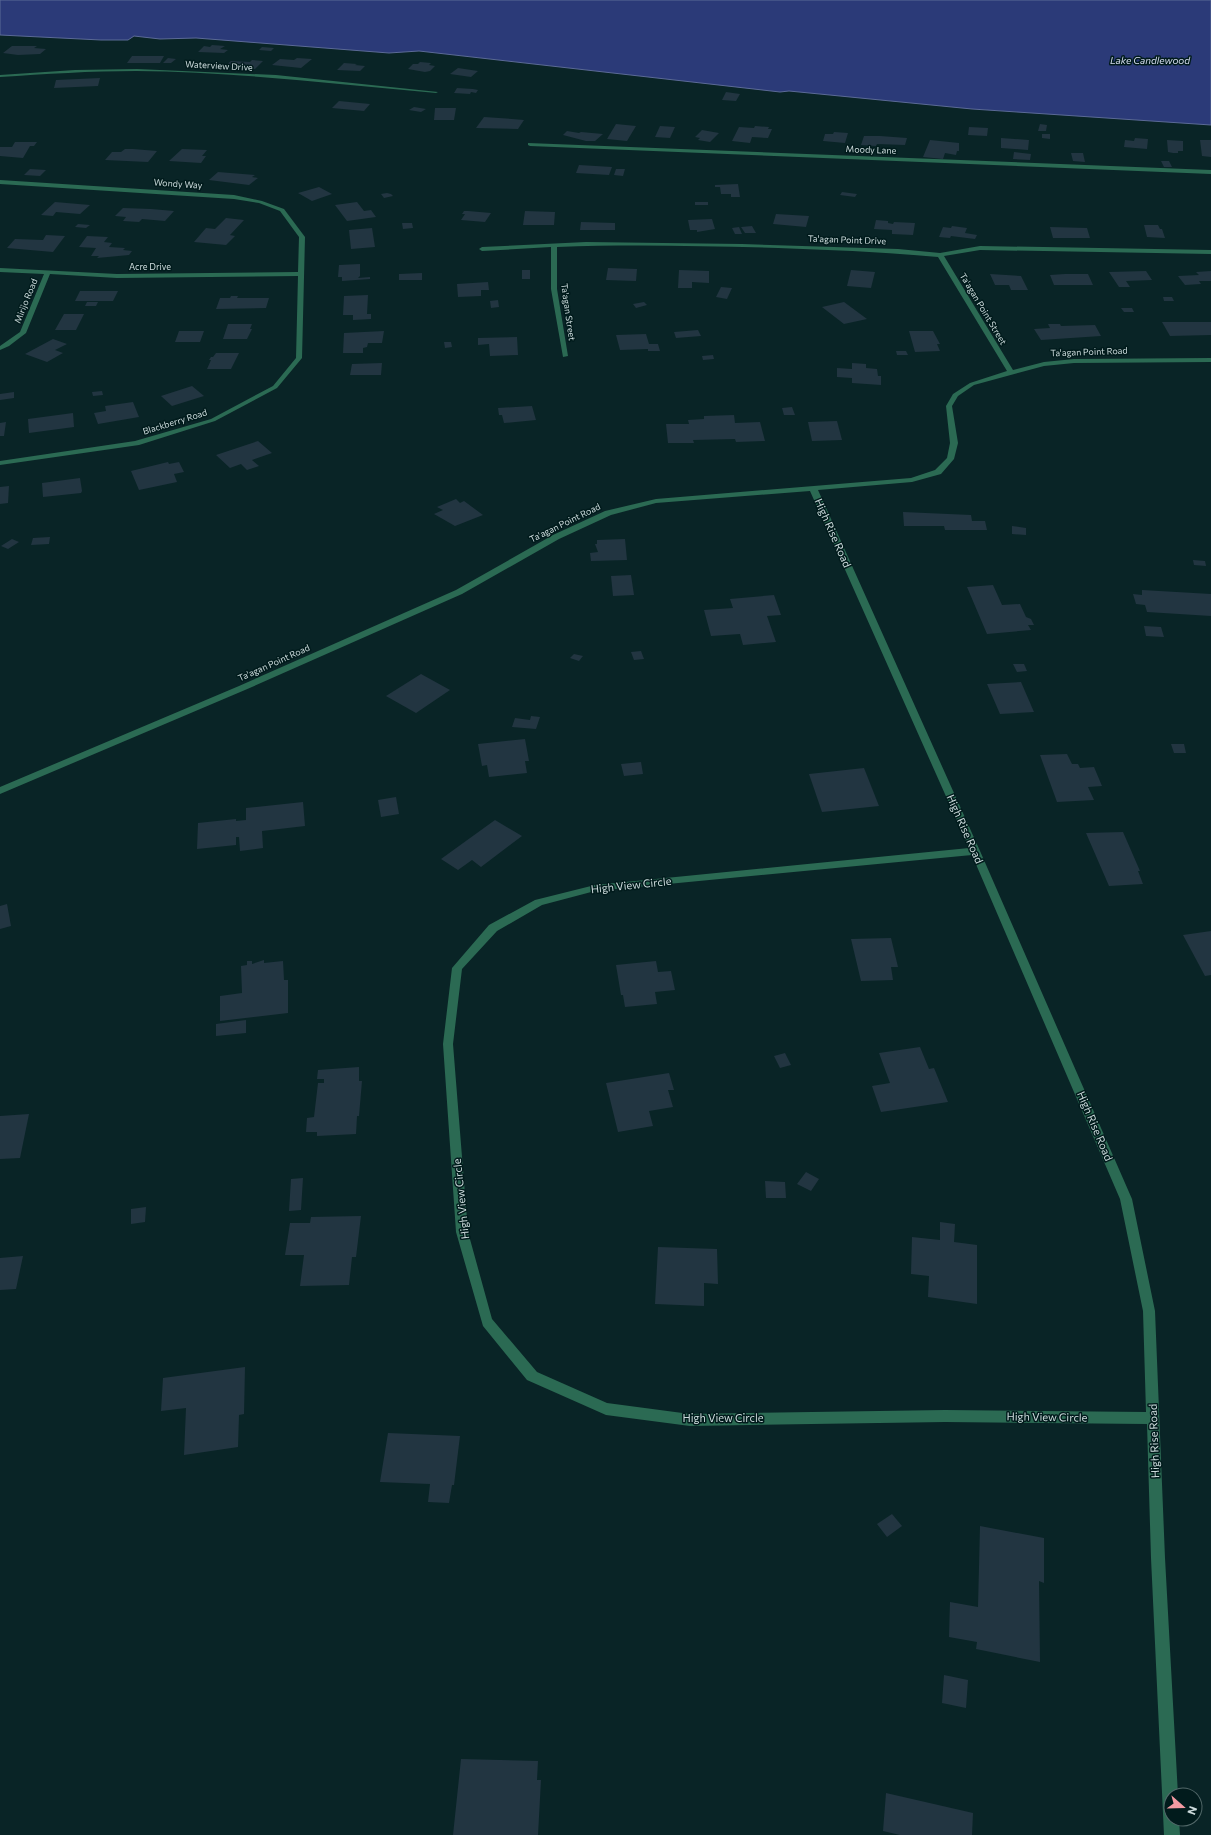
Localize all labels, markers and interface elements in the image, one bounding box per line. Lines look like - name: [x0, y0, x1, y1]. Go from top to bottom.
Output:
- water label: Lake Candlewood: [1110, 54, 1191, 66]
- street label: Waterview Drive: [185, 58, 253, 73]
- street label: Moody Lane: [845, 143, 897, 156]
- street label: Wondy Way: [153, 176, 203, 191]
- street label: Ta'agan Point Drive: [808, 233, 886, 246]
- street label: Acre Drive: [129, 261, 171, 272]
- street label: Ta'agan Point Street: [958, 271, 1009, 347]
- street label: Mirijo Road: [12, 277, 39, 325]
- street label: Ta'agan Street: [559, 282, 578, 342]
- street label: Ta'agan Point Road: [1050, 345, 1128, 358]
- street label: Blackberry Road: [141, 406, 208, 437]
- street label: High Rise Road: [812, 496, 854, 569]
- street label: Ta'agan Point Road: [528, 501, 602, 544]
- street label: Ta'agan Point Road: [236, 642, 311, 683]
- street label: High Rise Road: [944, 792, 986, 865]
- street label: High View Circle: [590, 874, 672, 895]
- street label: High Rise Road: [1075, 1089, 1116, 1163]
- street label: High View Circle: [450, 1158, 471, 1240]
- street label: High Rise Road: [1146, 1404, 1161, 1478]
- street label: High View Circle: [1006, 1409, 1088, 1424]
- street label: High View Circle: [683, 1411, 764, 1424]
- north arrow: [1163, 1787, 1203, 1827]
- text: N: [1185, 1804, 1200, 1817]

